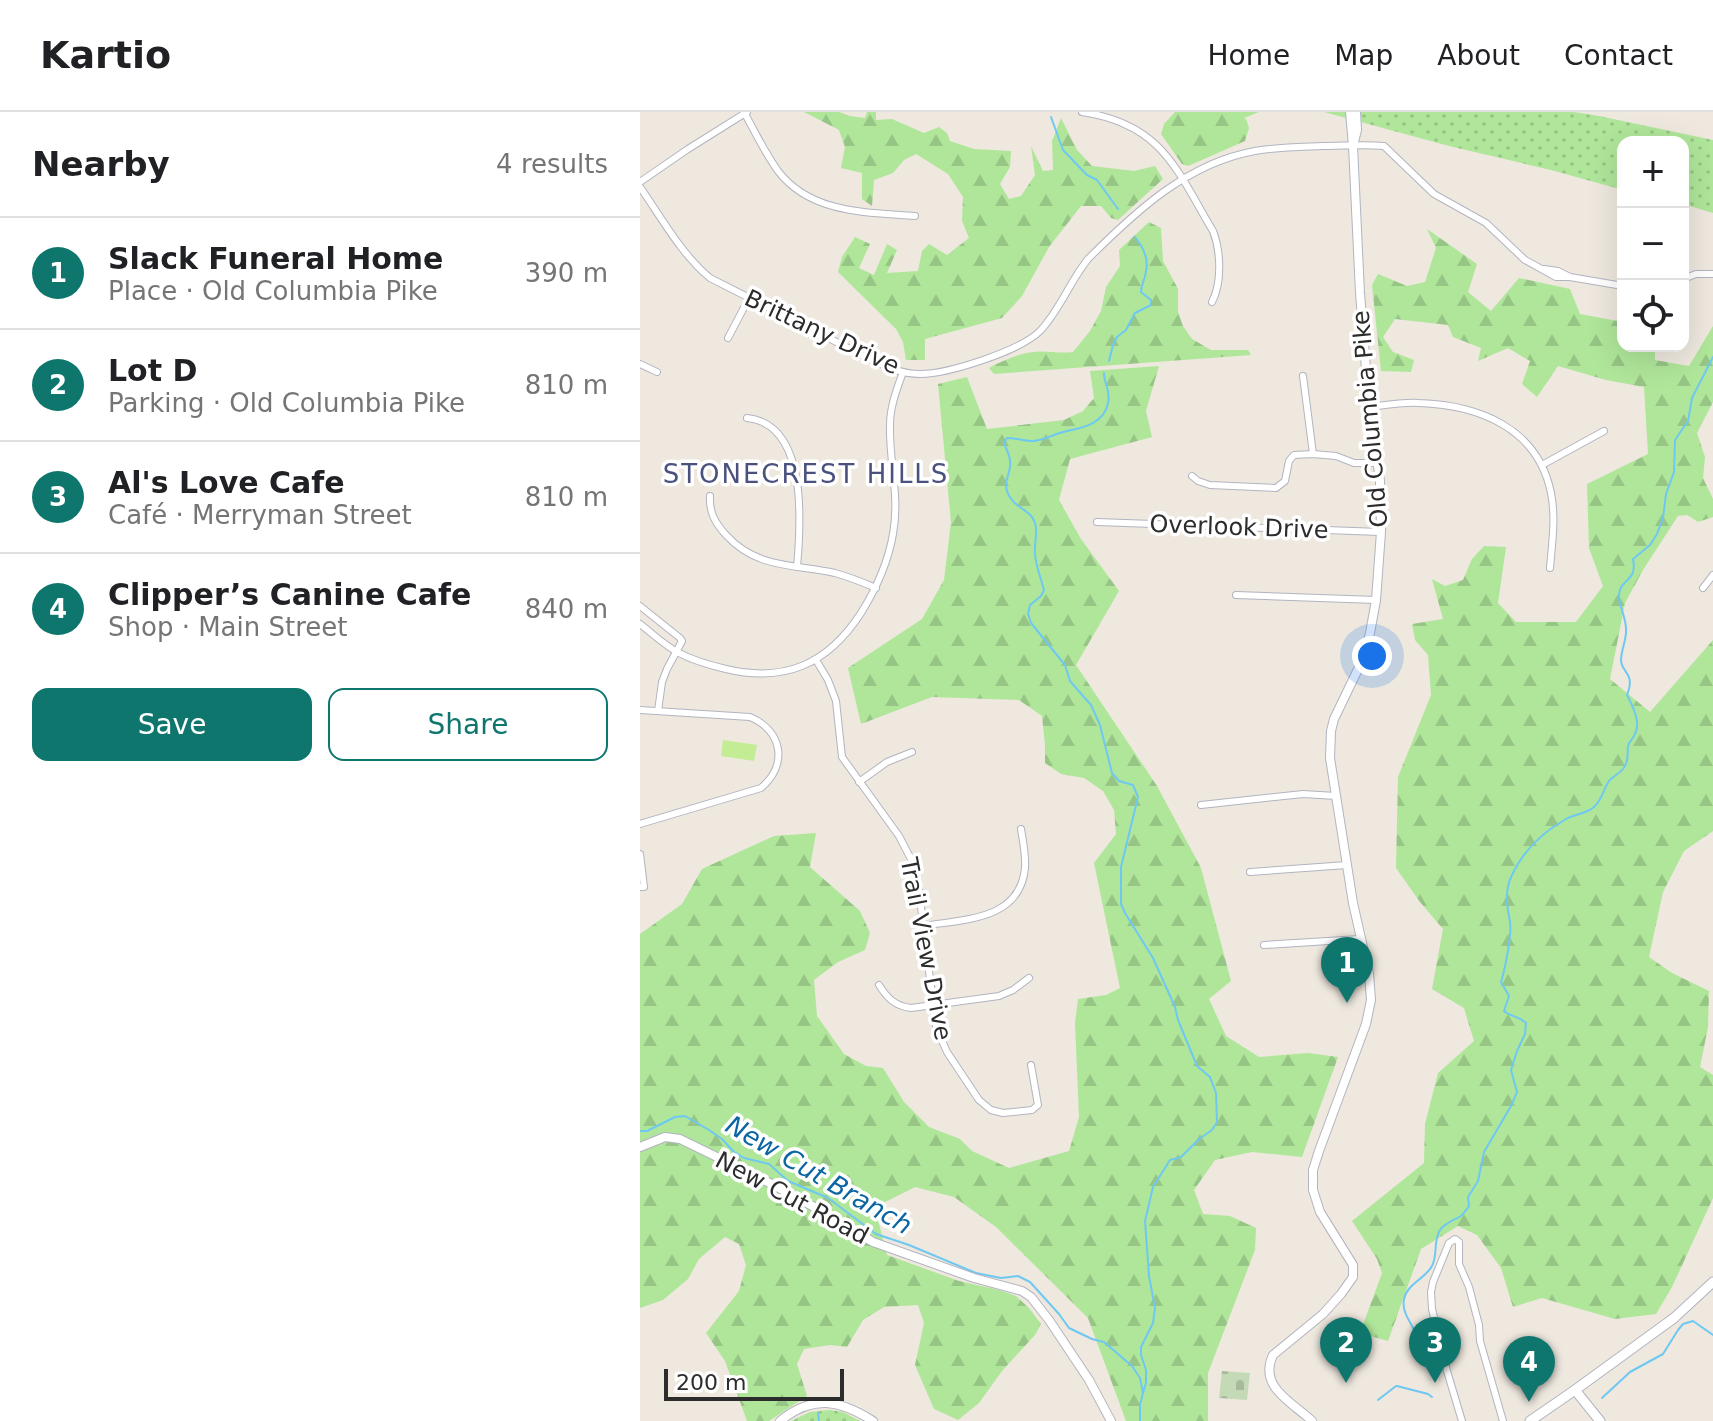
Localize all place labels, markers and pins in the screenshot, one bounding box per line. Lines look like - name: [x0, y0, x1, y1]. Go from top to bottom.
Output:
- pin: 1: [1321, 937, 1373, 1003]
- pin: 2: [1320, 1317, 1372, 1383]
- pin: 3: [1409, 1317, 1461, 1383]
- pin: 4: [1503, 1336, 1555, 1402]

